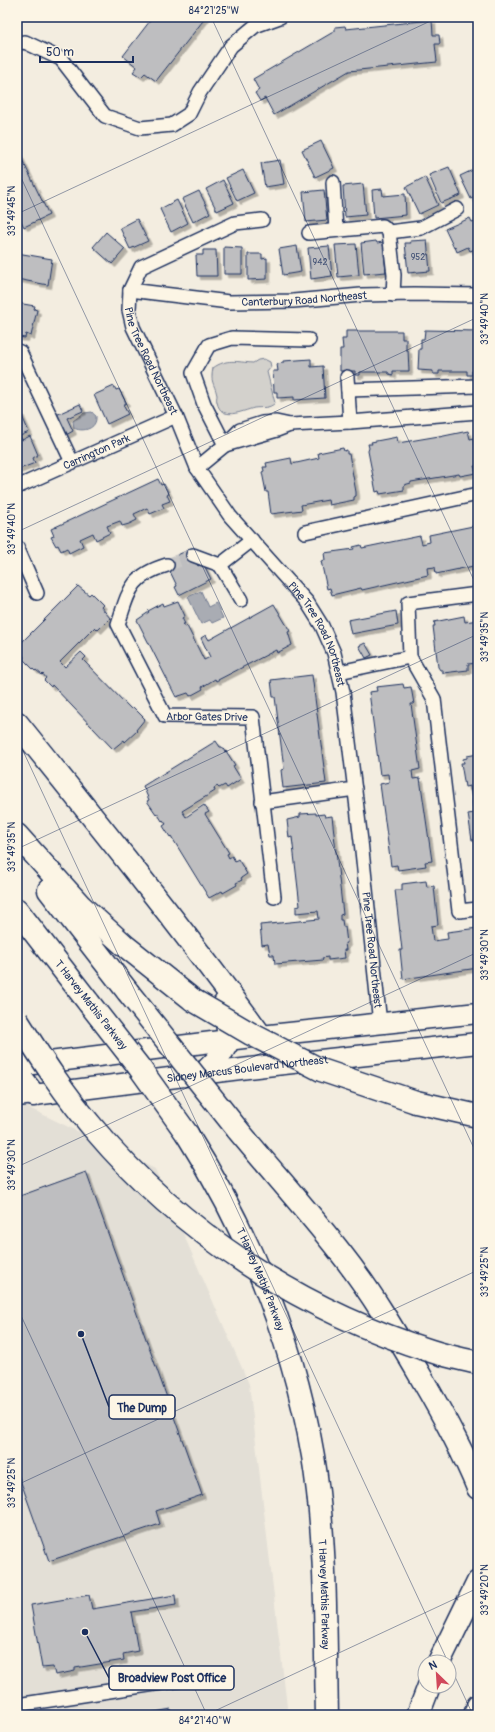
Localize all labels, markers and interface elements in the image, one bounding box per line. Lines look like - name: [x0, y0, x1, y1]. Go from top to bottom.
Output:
- text: 84°21'25"W: [189, 5, 240, 17]
- scale bar: [40, 38, 133, 64]
- text: 50 m: [46, 45, 74, 60]
- text: 33°49'45"N: [6, 186, 18, 236]
- house number: 952: [411, 252, 425, 263]
- house number: 942: [313, 257, 327, 268]
- street label: Canterbury Road Northeast: [241, 288, 367, 308]
- text: 33°49'40"N: [479, 293, 491, 345]
- street label: Pine Tree Road Northeast: [122, 306, 181, 417]
- street label: Carrington Park: [61, 431, 132, 472]
- text: 33°49'40"N: [6, 503, 18, 555]
- street label: Pine Tree Road Northeast: [286, 579, 348, 688]
- text: 33°49'35"N: [479, 612, 491, 662]
- street label: Arbor Gates Drive: [166, 710, 248, 723]
- text: 33°49'35"N: [6, 822, 18, 872]
- street label: Pine Tree Road Northeast: [360, 891, 385, 1009]
- text: 33°49'30"N: [479, 929, 491, 981]
- street label: T Harvey Mathis Parkway: [52, 958, 130, 1053]
- street label: Sidney Marcus Boulevard Northeast: [166, 1053, 329, 1085]
- text: 33°49'30"N: [6, 1139, 18, 1191]
- street label: T Harvey Mathis Parkway: [234, 1225, 288, 1333]
- text: 33°49'25"N: [479, 1247, 491, 1297]
- callout: The Dump: [109, 1395, 175, 1419]
- text: The Dump: [116, 1401, 167, 1416]
- text: 33°49'25"N: [6, 1458, 18, 1508]
- street label: T Harvey Mathis Parkway: [316, 1539, 332, 1650]
- text: 33°49'20"N: [479, 1564, 491, 1616]
- north arrow: [417, 1654, 457, 1694]
- text: N: [427, 1658, 440, 1673]
- callout: Broadview Post Office: [109, 1666, 234, 1690]
- text: Broadview Post Office: [118, 1671, 227, 1686]
- text: 84°21'40"W: [179, 1715, 231, 1727]

